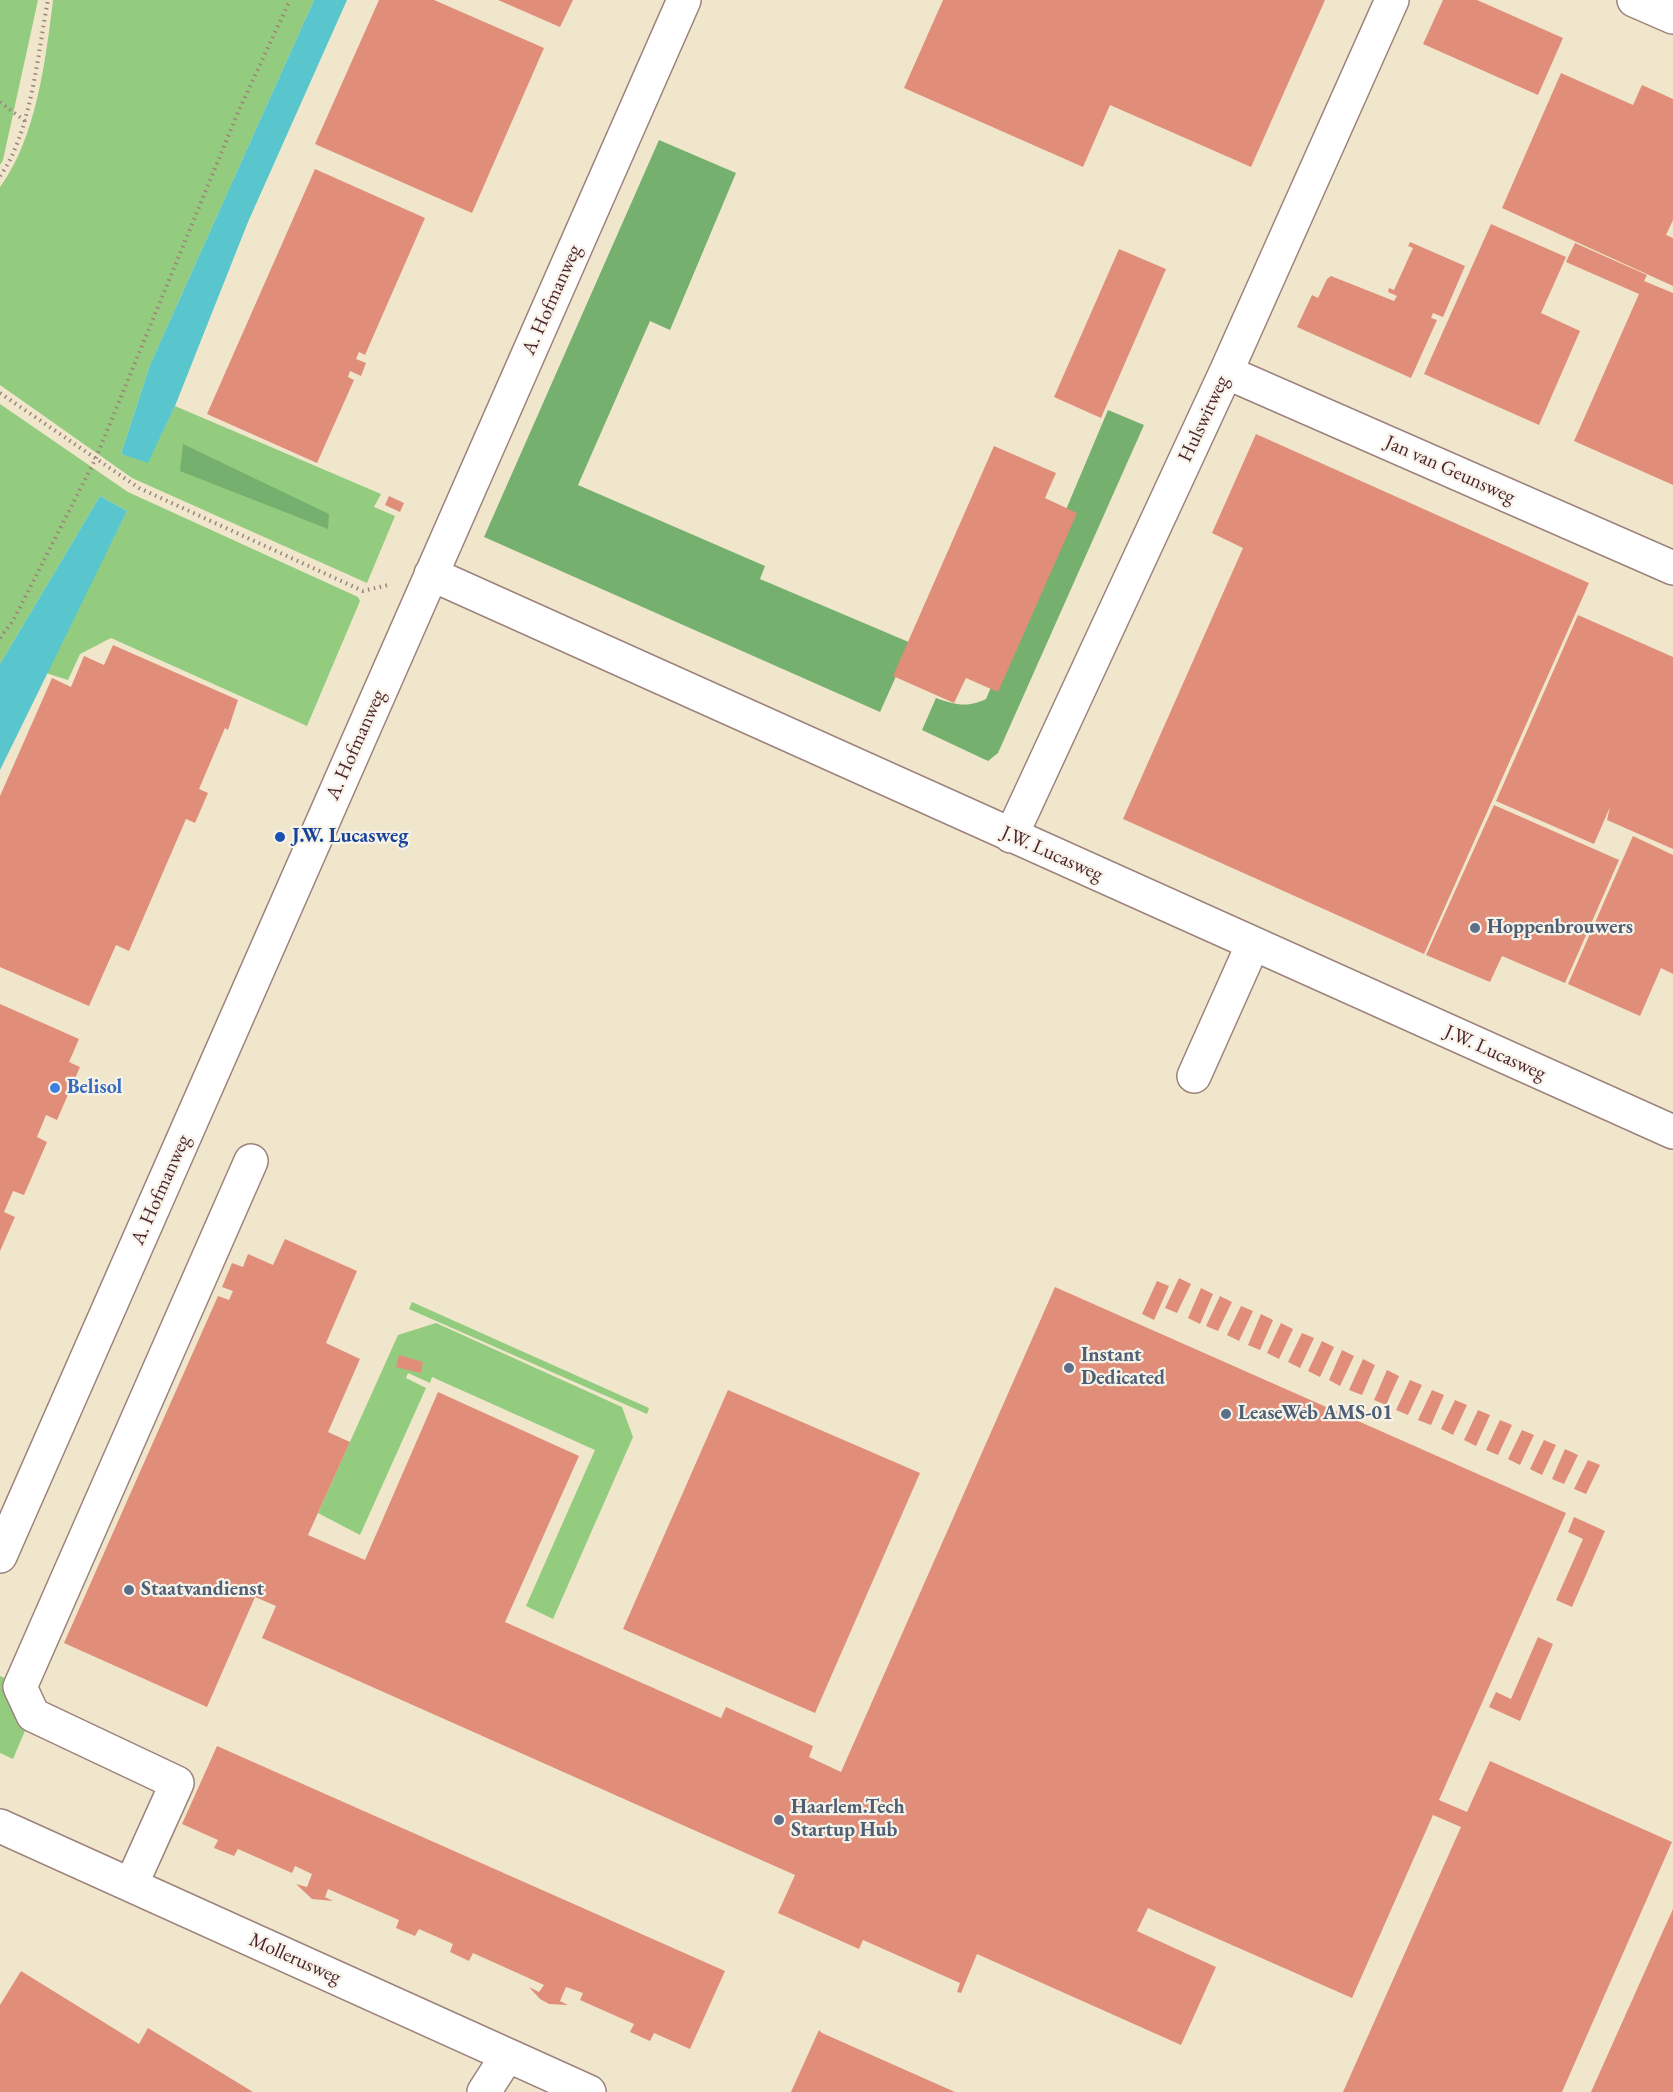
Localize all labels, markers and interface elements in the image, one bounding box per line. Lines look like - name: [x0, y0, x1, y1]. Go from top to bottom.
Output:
- street label: A. Hofmanweg: [517, 241, 587, 359]
- street label: Hulswitweg: [1174, 372, 1234, 466]
- street label: Jan van Geunsweg: [1381, 431, 1519, 509]
- street label: A. Hofmanweg: [321, 686, 391, 804]
- street label: J.W. Lucasweg: [998, 821, 1106, 887]
- place label: J.W. Lucasweg: [292, 825, 408, 849]
- marker: J.W. Lucasweg: [273, 830, 287, 844]
- place label: Hoppenbrouwers: [1487, 916, 1633, 940]
- marker: Hoppenbrouwers: [1468, 921, 1482, 935]
- street label: J.W. Lucasweg: [1441, 1020, 1549, 1086]
- place label: Belisol: [67, 1076, 122, 1100]
- marker: Belisol: [48, 1081, 62, 1095]
- street label: A. Hofmanweg: [126, 1131, 196, 1249]
- place label: Instant Dedicated: [1081, 1344, 1165, 1391]
- marker: Instant Dedicated: [1062, 1361, 1076, 1375]
- place label: LeaseWeb AMS-01: [1238, 1402, 1393, 1426]
- marker: LeaseWeb AMS-01: [1219, 1407, 1233, 1421]
- place label: Staatvandienst: [141, 1578, 264, 1602]
- marker: Staatvandienst: [122, 1583, 136, 1597]
- place label: Haarlem.Tech Startup Hub: [791, 1796, 905, 1843]
- marker: Haarlem.Tech Startup Hub: [772, 1813, 786, 1827]
- street label: Mollerusweg: [245, 1928, 345, 1990]

